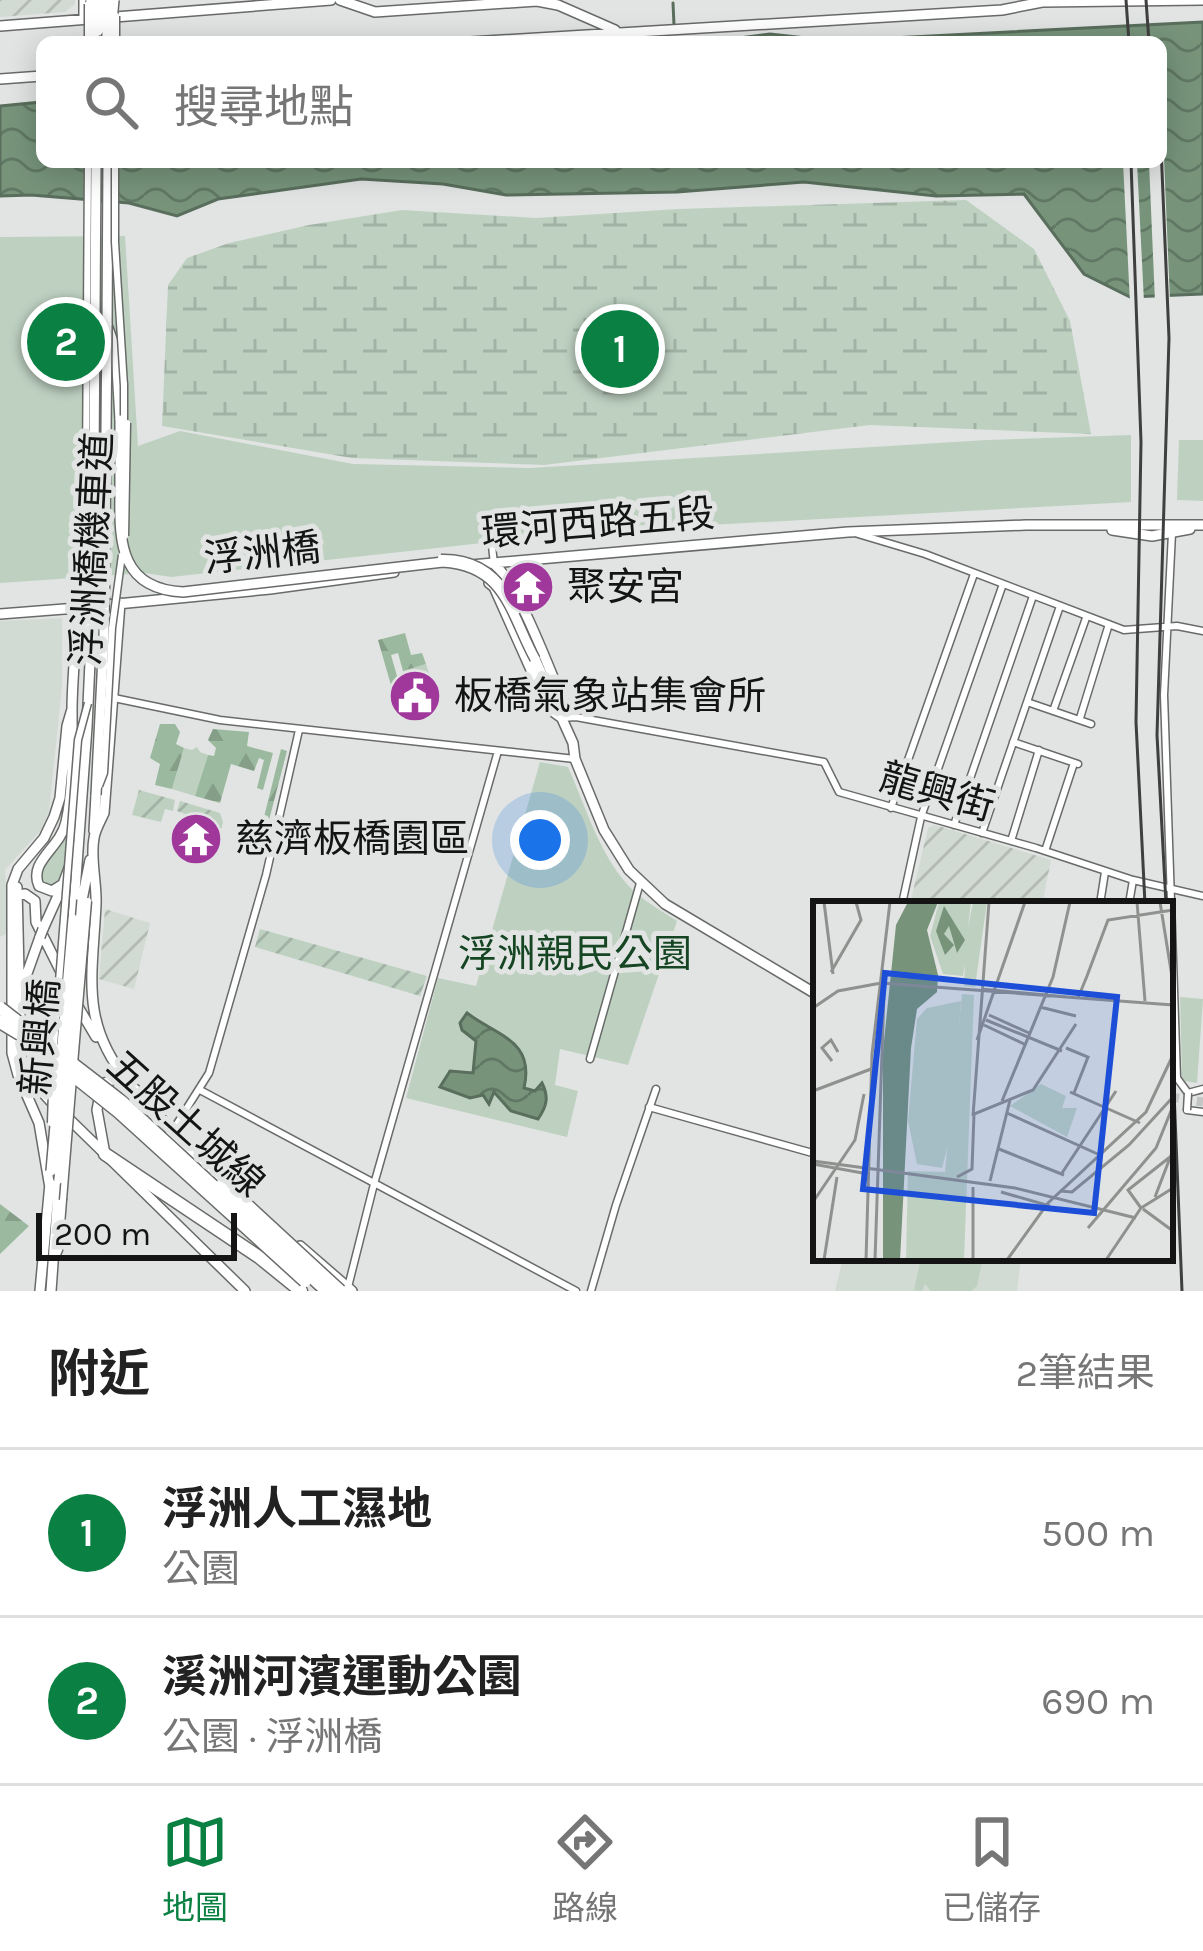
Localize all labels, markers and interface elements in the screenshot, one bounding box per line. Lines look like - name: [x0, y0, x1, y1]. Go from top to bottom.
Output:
- search box: [36, 36, 1167, 168]
- icon: search: [78, 69, 144, 135]
- text: 搜尋地點: [174, 81, 354, 133]
- pin: 2: [27, 297, 105, 387]
- pin: 1: [581, 304, 659, 394]
- street label: 浮洲橋機車道: [63, 431, 121, 667]
- street label: 環河西路五段: [479, 490, 717, 556]
- street label: 浮洲橋: [201, 524, 323, 582]
- temple icon: 聚安宮: [500, 559, 556, 615]
- place label: 聚安宮: [567, 564, 684, 610]
- public building icon: 板橋氣象站集會所: [387, 668, 443, 724]
- place label: 板橋氣象站集會所: [454, 673, 766, 719]
- street label: 龍興街: [874, 754, 1000, 830]
- your location: [510, 810, 570, 870]
- temple icon: 慈濟板橋園區: [168, 811, 224, 867]
- place label: 慈濟板橋園區: [235, 816, 469, 862]
- inset map: [813, 901, 1173, 1261]
- park label: 浮洲親民公園: [458, 931, 692, 977]
- street label: 新興橋: [12, 977, 68, 1097]
- street label: 五股土城線: [98, 1042, 274, 1206]
- scale bar: [36, 1207, 237, 1260]
- text: 200 m: [54, 1215, 151, 1253]
- text: 附近: [48, 1344, 150, 1404]
- text: 2筆結果: [1015, 1350, 1155, 1396]
- text: 浮洲人工濕地: [162, 1483, 432, 1535]
- text: 1: [80, 1510, 94, 1556]
- text: 500 m: [1041, 1510, 1155, 1556]
- text: 公園: [162, 1546, 240, 1592]
- text: 溪洲河濱運動公園: [162, 1651, 522, 1703]
- text: 2: [75, 1678, 99, 1724]
- text: 690 m: [1041, 1678, 1155, 1724]
- text: 公園 · 浮洲橋: [162, 1714, 383, 1760]
- tab: 地圖: [162, 1809, 228, 1929]
- tab: 路線: [552, 1809, 618, 1929]
- tab: 已儲存: [942, 1809, 1041, 1929]

